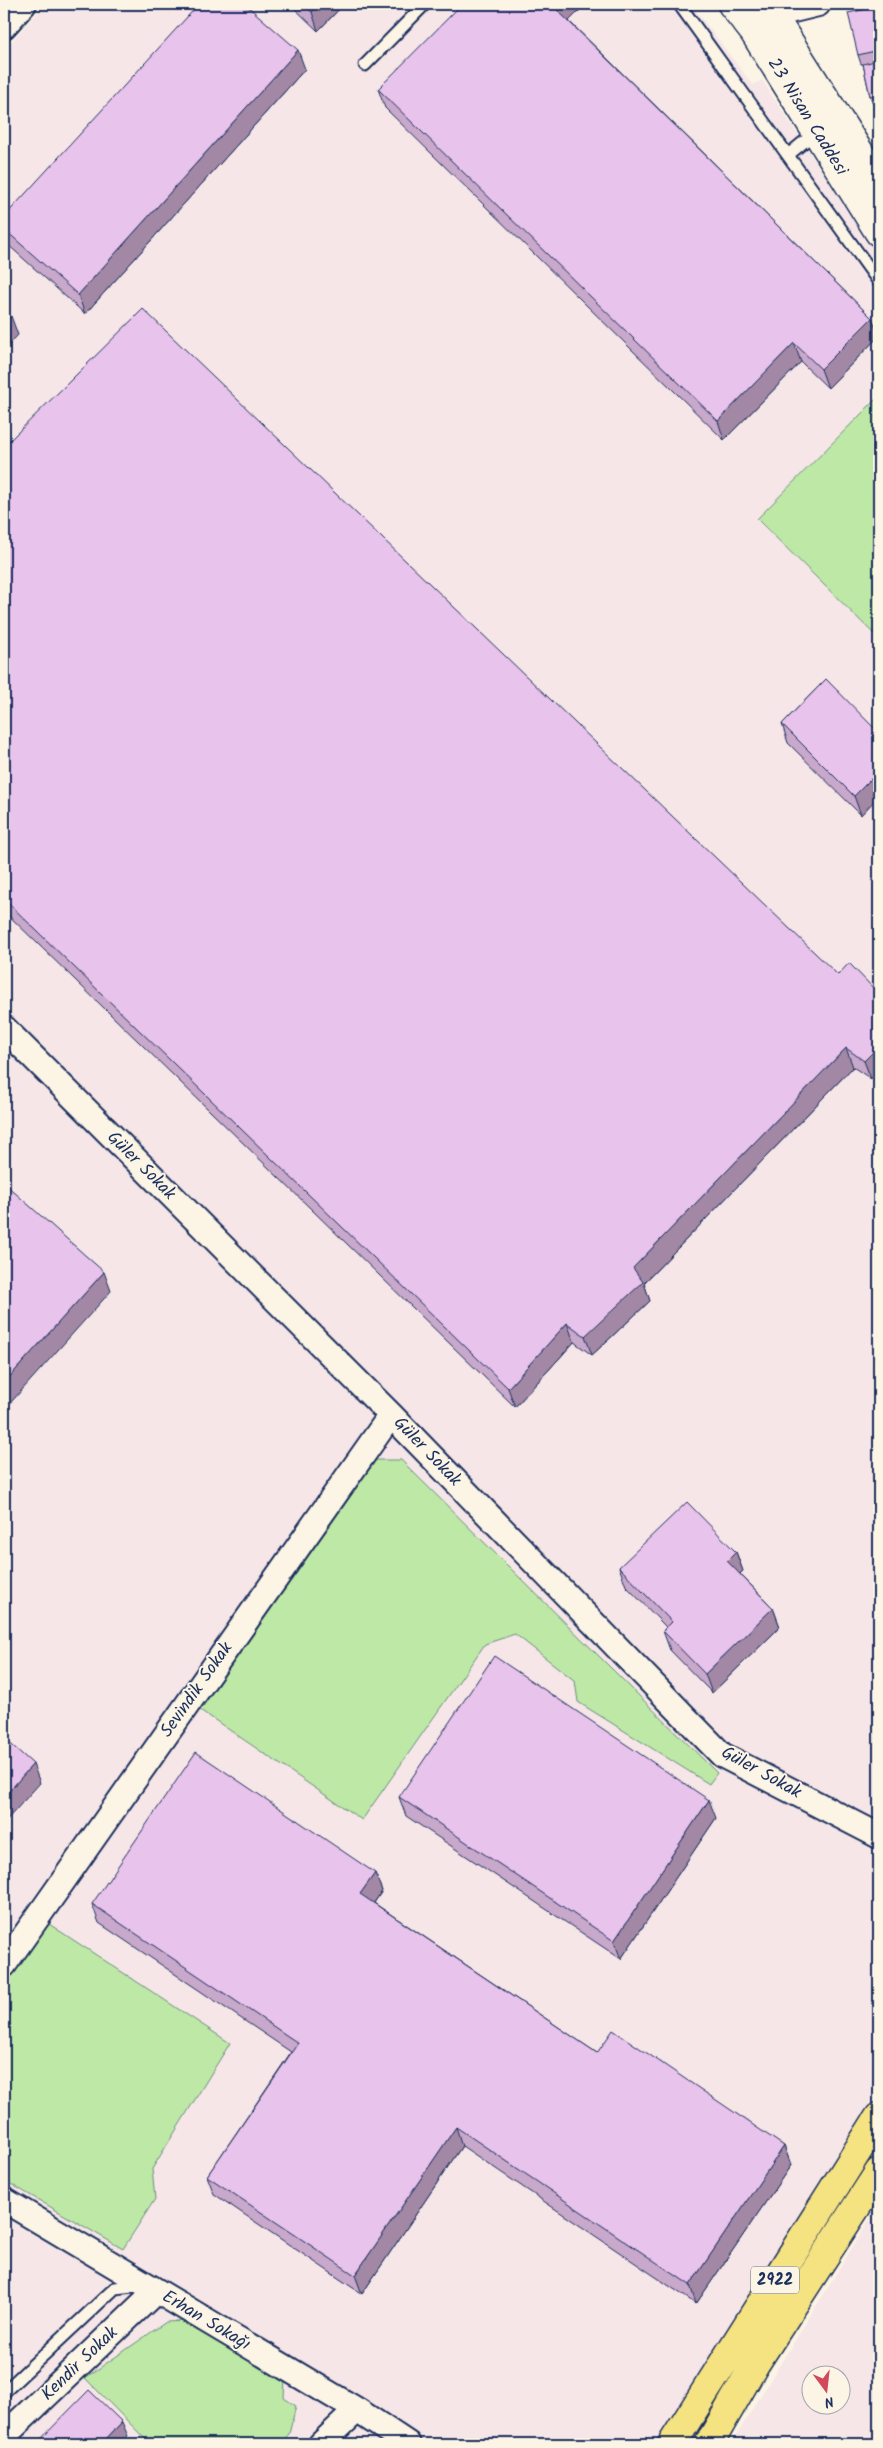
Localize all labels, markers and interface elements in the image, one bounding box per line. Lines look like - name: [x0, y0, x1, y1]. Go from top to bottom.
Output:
- street label: 23 Nisan Caddesi: [759, 52, 855, 182]
- street label: Güler Sokak: [100, 1125, 183, 1208]
- street label: Güler Sokak: [386, 1410, 469, 1494]
- street label: Sevindik Sokak: [153, 1636, 241, 1744]
- street label: Güler Sokak: [715, 1739, 807, 1807]
- road number: 2922: [751, 2266, 799, 2294]
- street label: Erhan Sokağı: [156, 2283, 256, 2359]
- street label: Kendir Sokak: [35, 2319, 126, 2408]
- north arrow: [800, 2366, 850, 2416]
- text: N: [822, 2390, 836, 2413]

